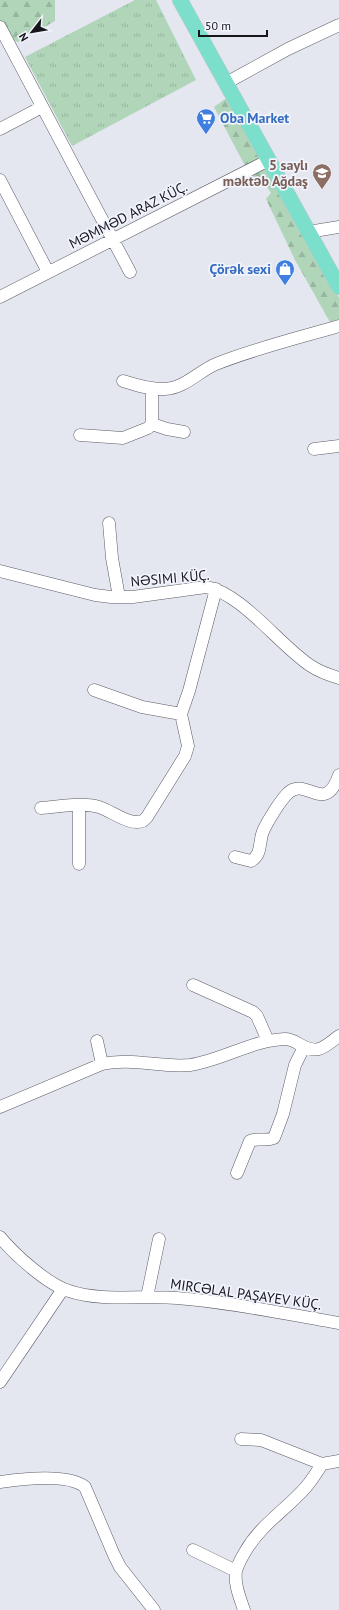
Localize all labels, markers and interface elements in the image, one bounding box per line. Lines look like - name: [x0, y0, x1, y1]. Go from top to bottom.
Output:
- north arrow: [12, 12, 52, 52]
- scale bar: [199, 12, 267, 38]
- text: 50 m: [205, 18, 231, 33]
- text: N: [16, 30, 31, 44]
- supermarket icon: Oba Market: [195, 107, 217, 135]
- place label: Oba Market: [220, 109, 289, 127]
- place label: 5 saylı məktəb Ağdaş: [223, 156, 308, 190]
- school or university icon: 5 saylı məktəb Ağdaş: [311, 162, 333, 190]
- street label: MƏMMƏD ARAZ KÜÇ.: [66, 177, 190, 253]
- shop icon: Çörək sexi: [274, 258, 296, 286]
- place label: Çörək sexi: [210, 260, 271, 278]
- street label: NƏSIMI KÜÇ.: [130, 566, 210, 590]
- street label: MIRCƏLAL PAŞAYEV KÜÇ.: [169, 1274, 323, 1314]

